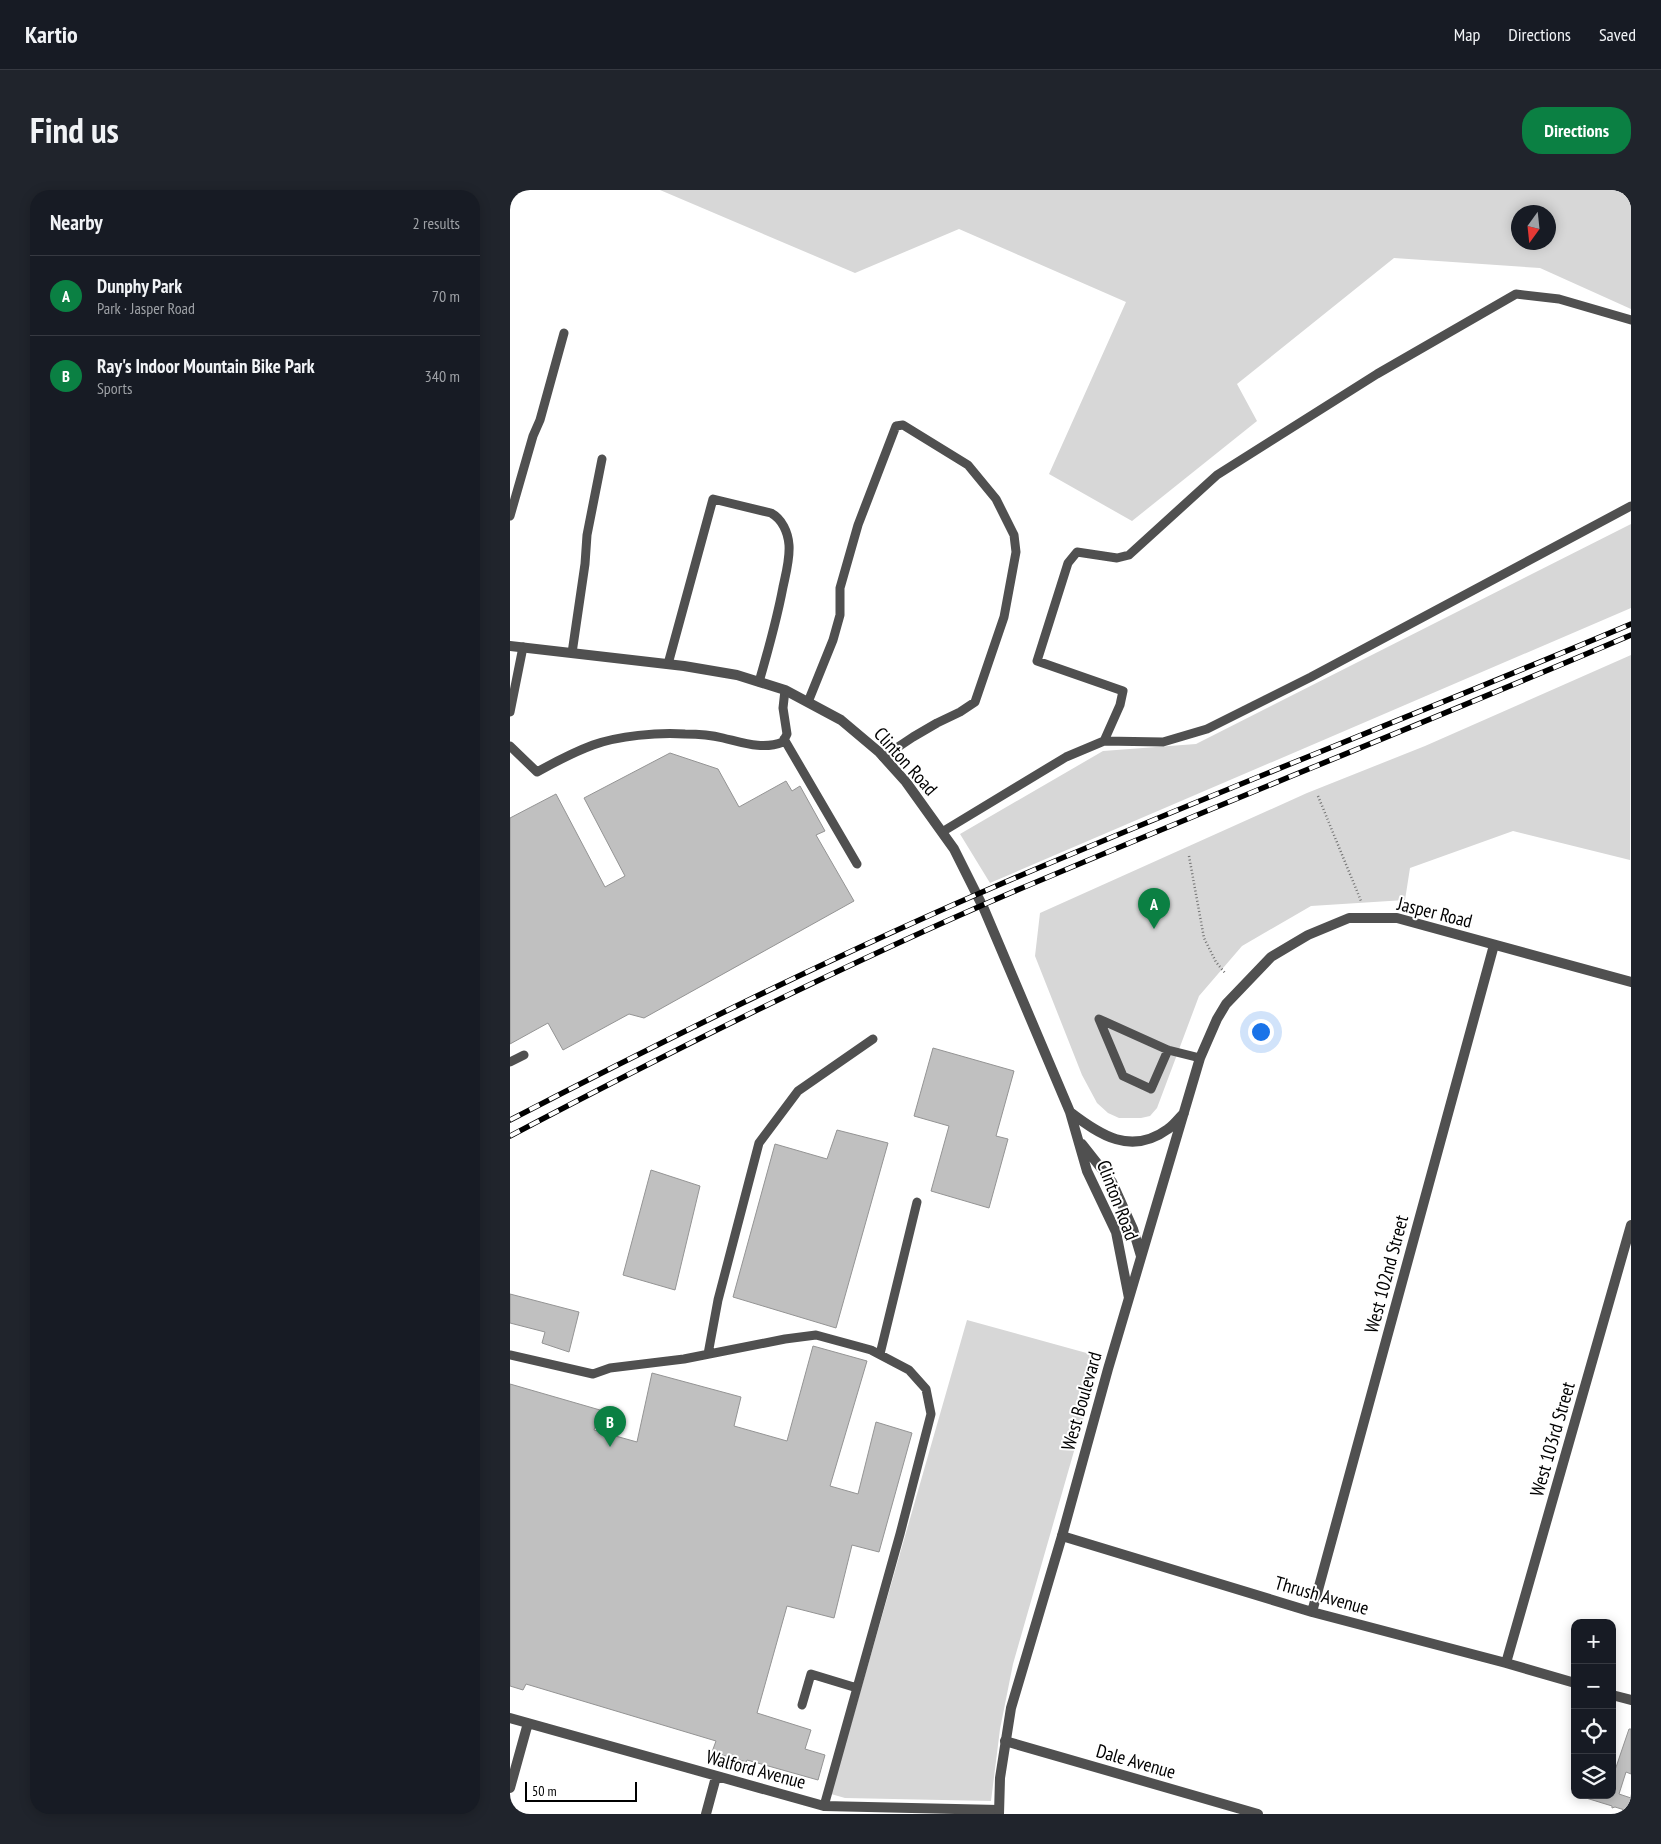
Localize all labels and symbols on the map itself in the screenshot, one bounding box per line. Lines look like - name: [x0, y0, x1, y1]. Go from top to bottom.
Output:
- north arrow: [1511, 205, 1556, 250]
- street label: Clinton Road: [869, 722, 943, 800]
- pin: A: [1138, 888, 1170, 929]
- street label: Jasper Road: [1394, 891, 1475, 933]
- your location: [1248, 1019, 1274, 1045]
- street label: Clinton Road: [1092, 1157, 1144, 1243]
- street label: West 102nd Street: [1359, 1212, 1413, 1336]
- street label: West Boulevard: [1055, 1349, 1107, 1453]
- street label: West 103rd Street: [1524, 1378, 1580, 1499]
- pin: B: [594, 1406, 626, 1447]
- street label: Thrush Avenue: [1272, 1570, 1372, 1620]
- street label: Dale Avenue: [1094, 1738, 1179, 1784]
- street label: Walford Avenue: [704, 1744, 809, 1794]
- scale bar: [525, 1779, 638, 1802]

